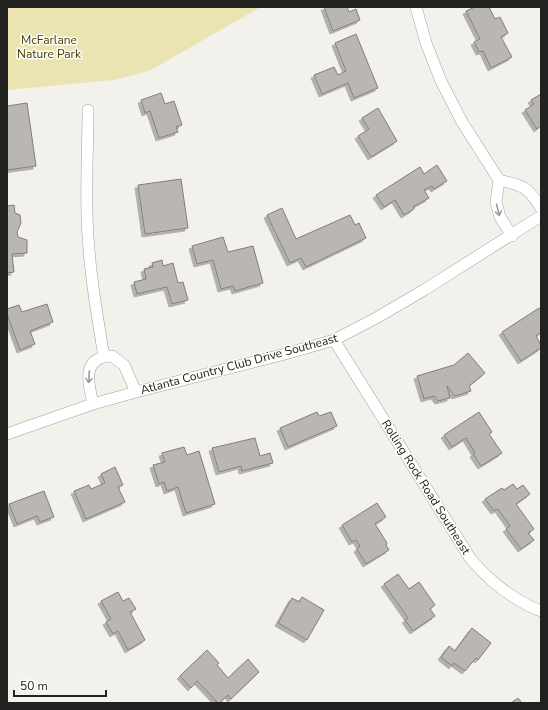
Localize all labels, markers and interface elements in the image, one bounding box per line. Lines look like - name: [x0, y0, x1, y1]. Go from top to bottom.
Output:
- park label: McFarlane Nature Park: [17, 32, 82, 62]
- one-way arrow: [495, 203, 502, 216]
- street label: Atlanta Country Club Drive Southeast: [139, 330, 340, 398]
- one-way arrow: [86, 371, 93, 384]
- street label: Rolling Rock Road Southeast: [378, 417, 475, 558]
- scale bar: [14, 672, 106, 698]
- text: 50 m: [20, 678, 48, 694]

